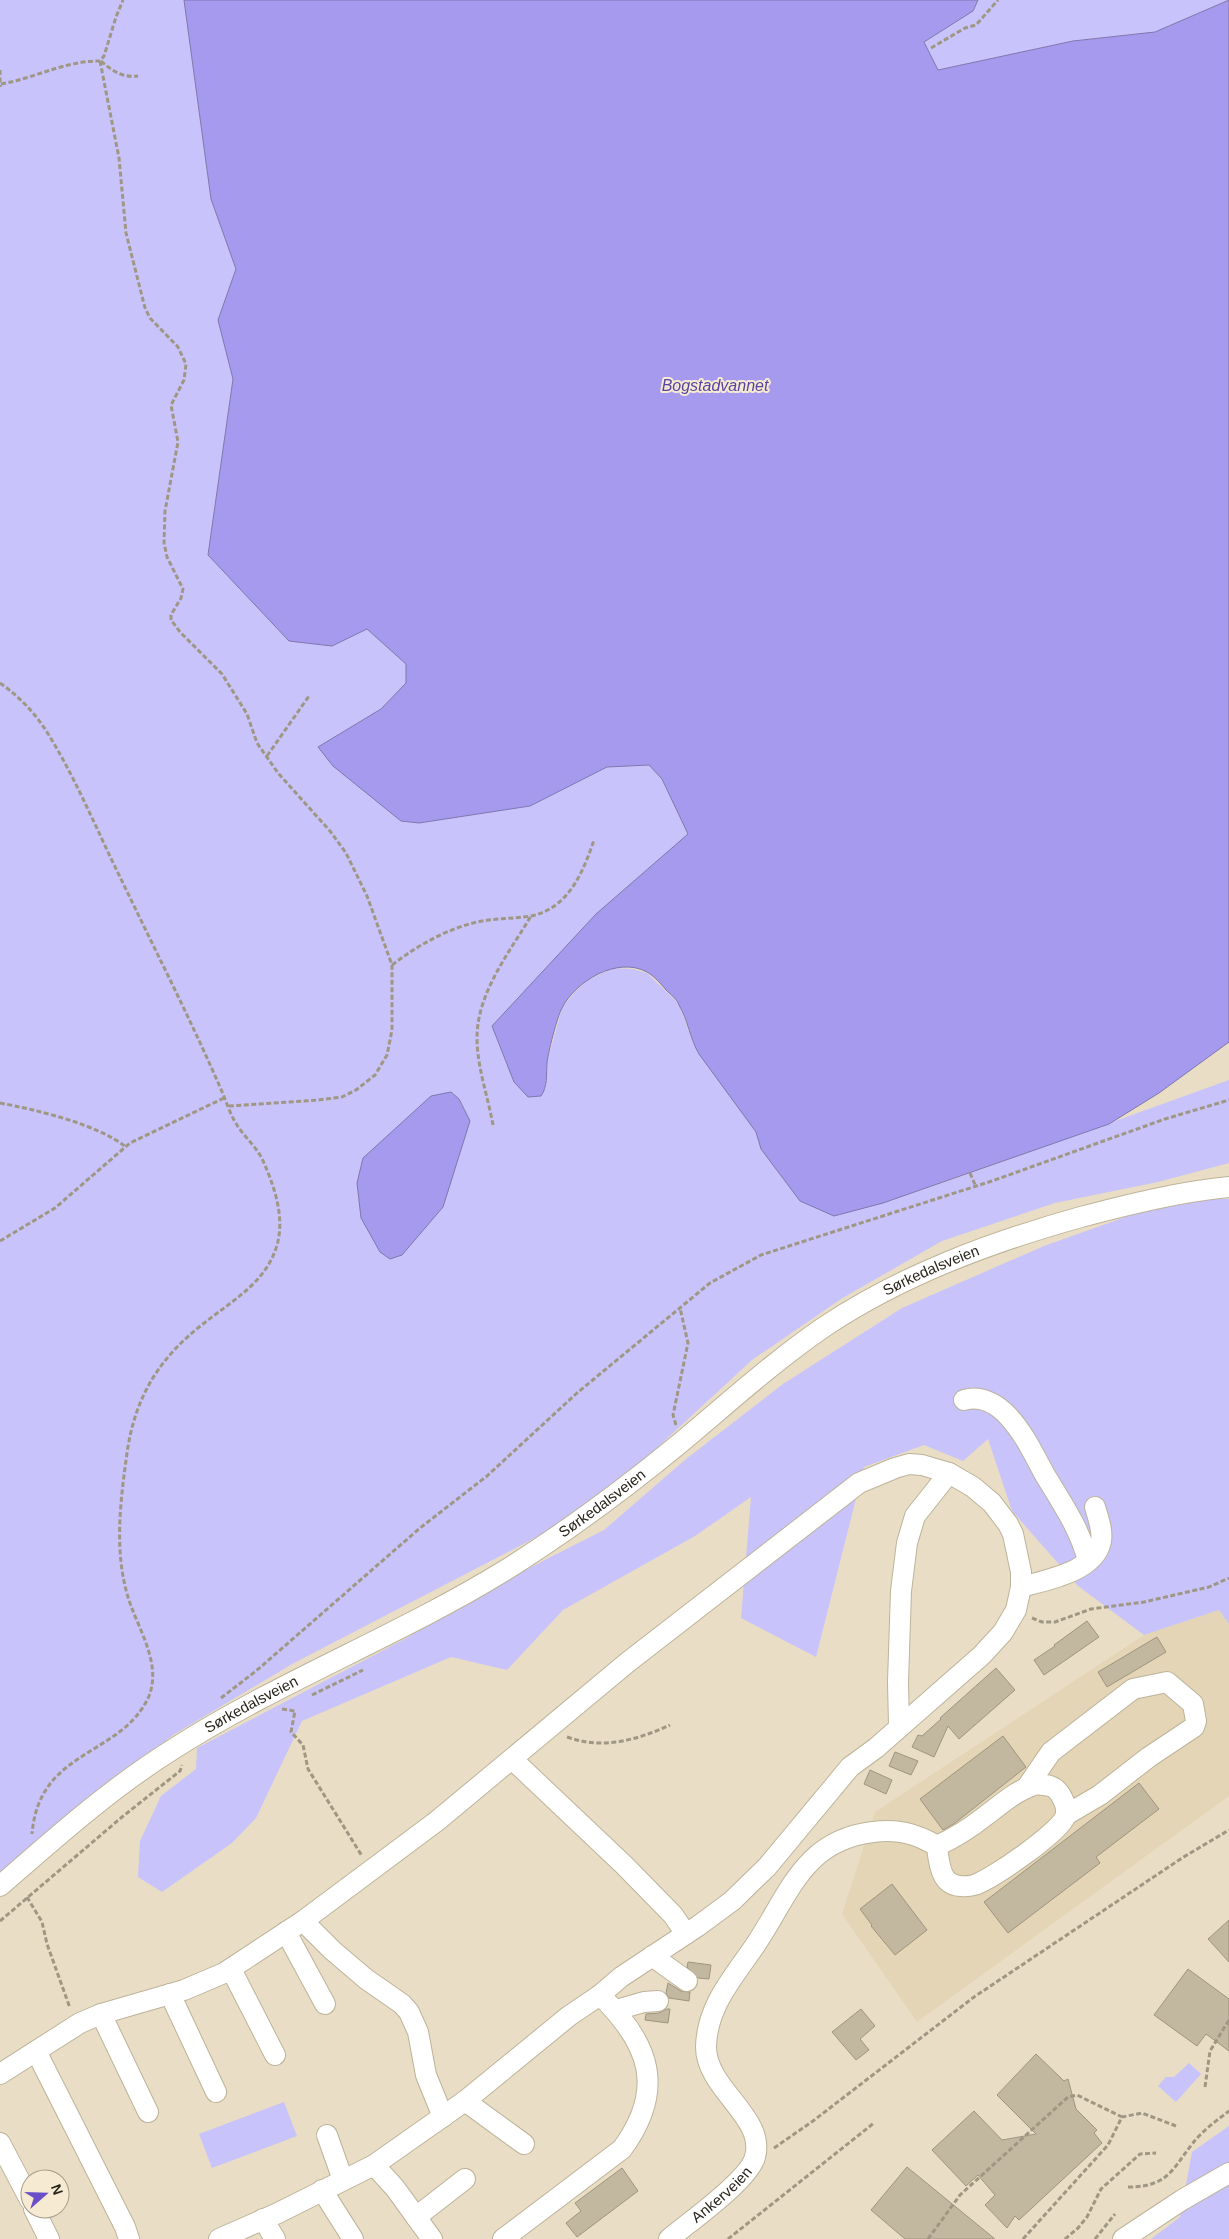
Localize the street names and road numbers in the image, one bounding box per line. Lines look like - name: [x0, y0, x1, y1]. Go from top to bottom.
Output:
- street label: Sørkedalsveien: [880, 1241, 981, 1299]
- street label: Sørkedalsveien: [555, 1465, 648, 1541]
- street label: Sørkedalsveien: [201, 1672, 300, 1736]
- street label: Ankerveien: [688, 2163, 755, 2226]

